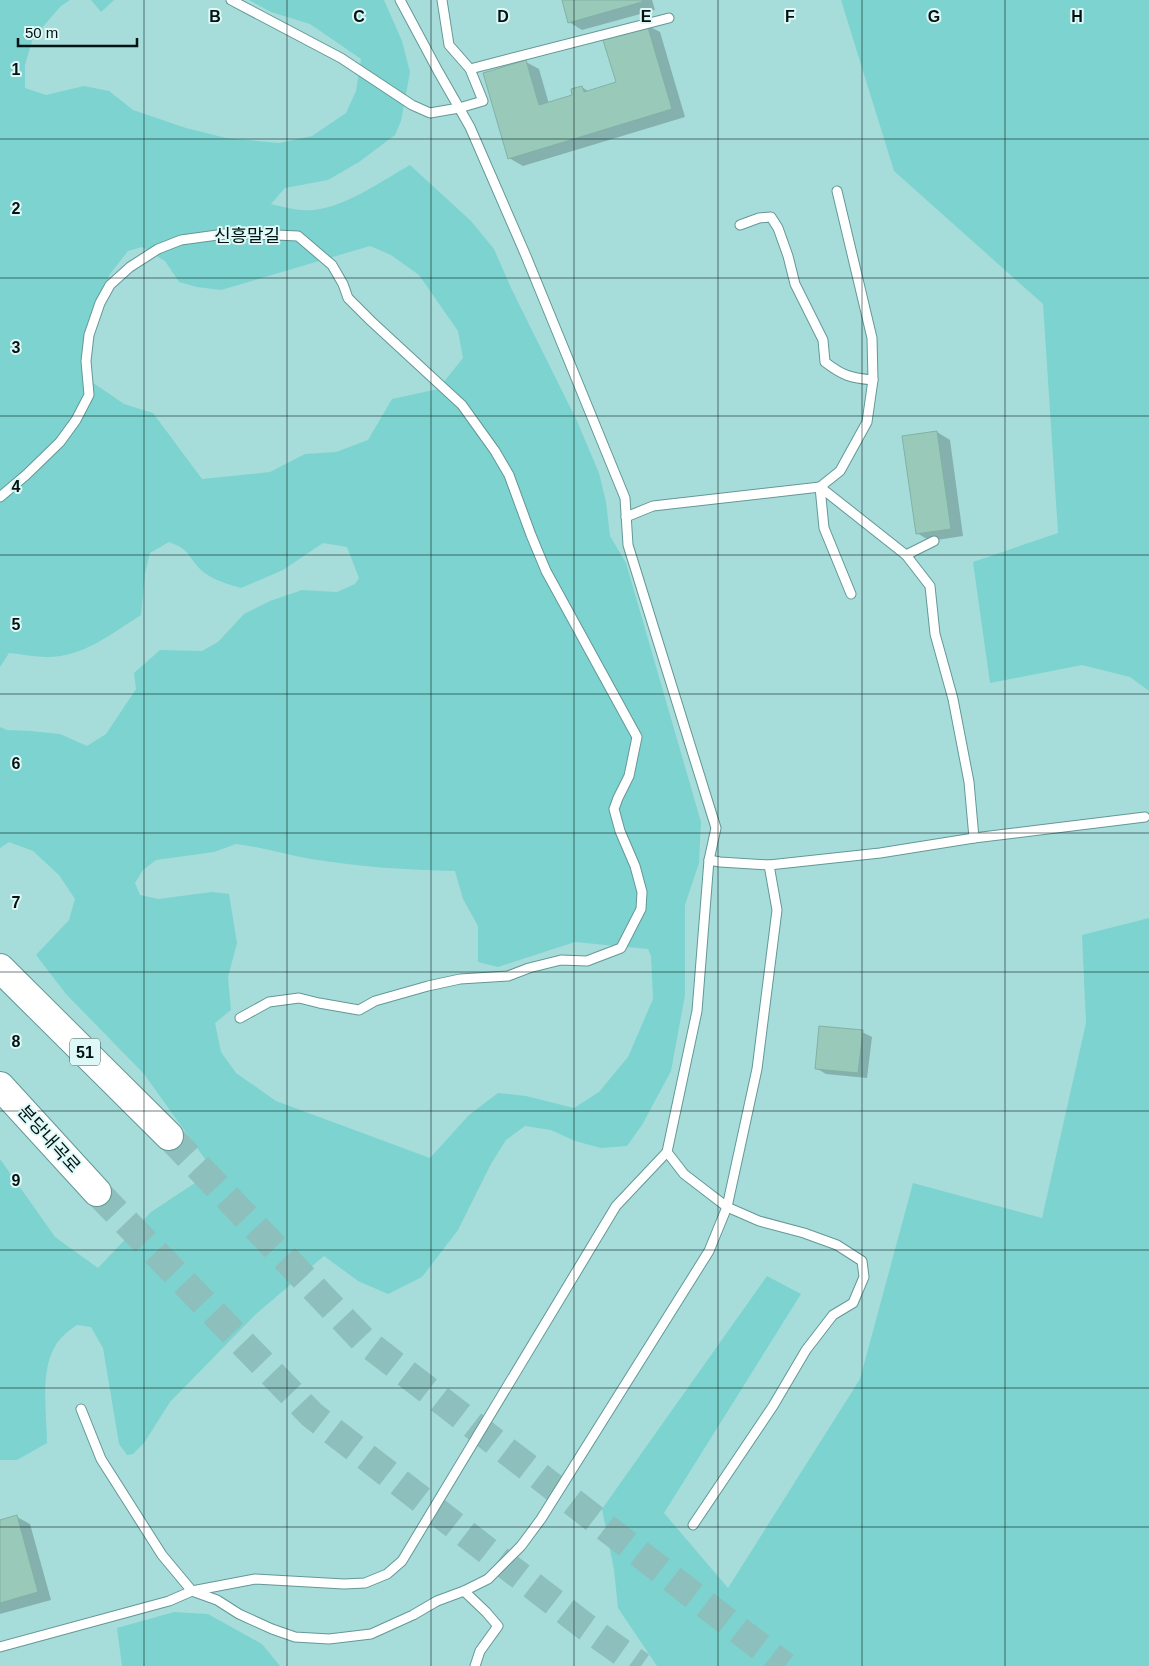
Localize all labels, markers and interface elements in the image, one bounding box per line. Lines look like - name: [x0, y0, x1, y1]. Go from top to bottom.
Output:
- text: B: [209, 8, 221, 25]
- text: C: [353, 8, 365, 25]
- text: D: [497, 8, 509, 25]
- text: E: [641, 8, 652, 25]
- text: F: [785, 8, 795, 25]
- text: G: [928, 8, 940, 25]
- text: H: [1071, 8, 1083, 25]
- scale bar: [18, 15, 136, 47]
- text: 50 m: [25, 24, 58, 41]
- text: 1: [12, 61, 21, 78]
- text: 2: [12, 200, 21, 217]
- street label: 신흥말길: [214, 226, 280, 246]
- text: 3: [12, 339, 21, 356]
- text: 4: [12, 478, 21, 495]
- text: 5: [12, 616, 21, 633]
- text: 6: [12, 755, 21, 772]
- text: 7: [12, 894, 21, 911]
- text: 8: [12, 1033, 21, 1050]
- road number: 51: [70, 1038, 100, 1066]
- street label: 분당내곡로: [14, 1102, 84, 1176]
- text: 9: [12, 1172, 21, 1189]

